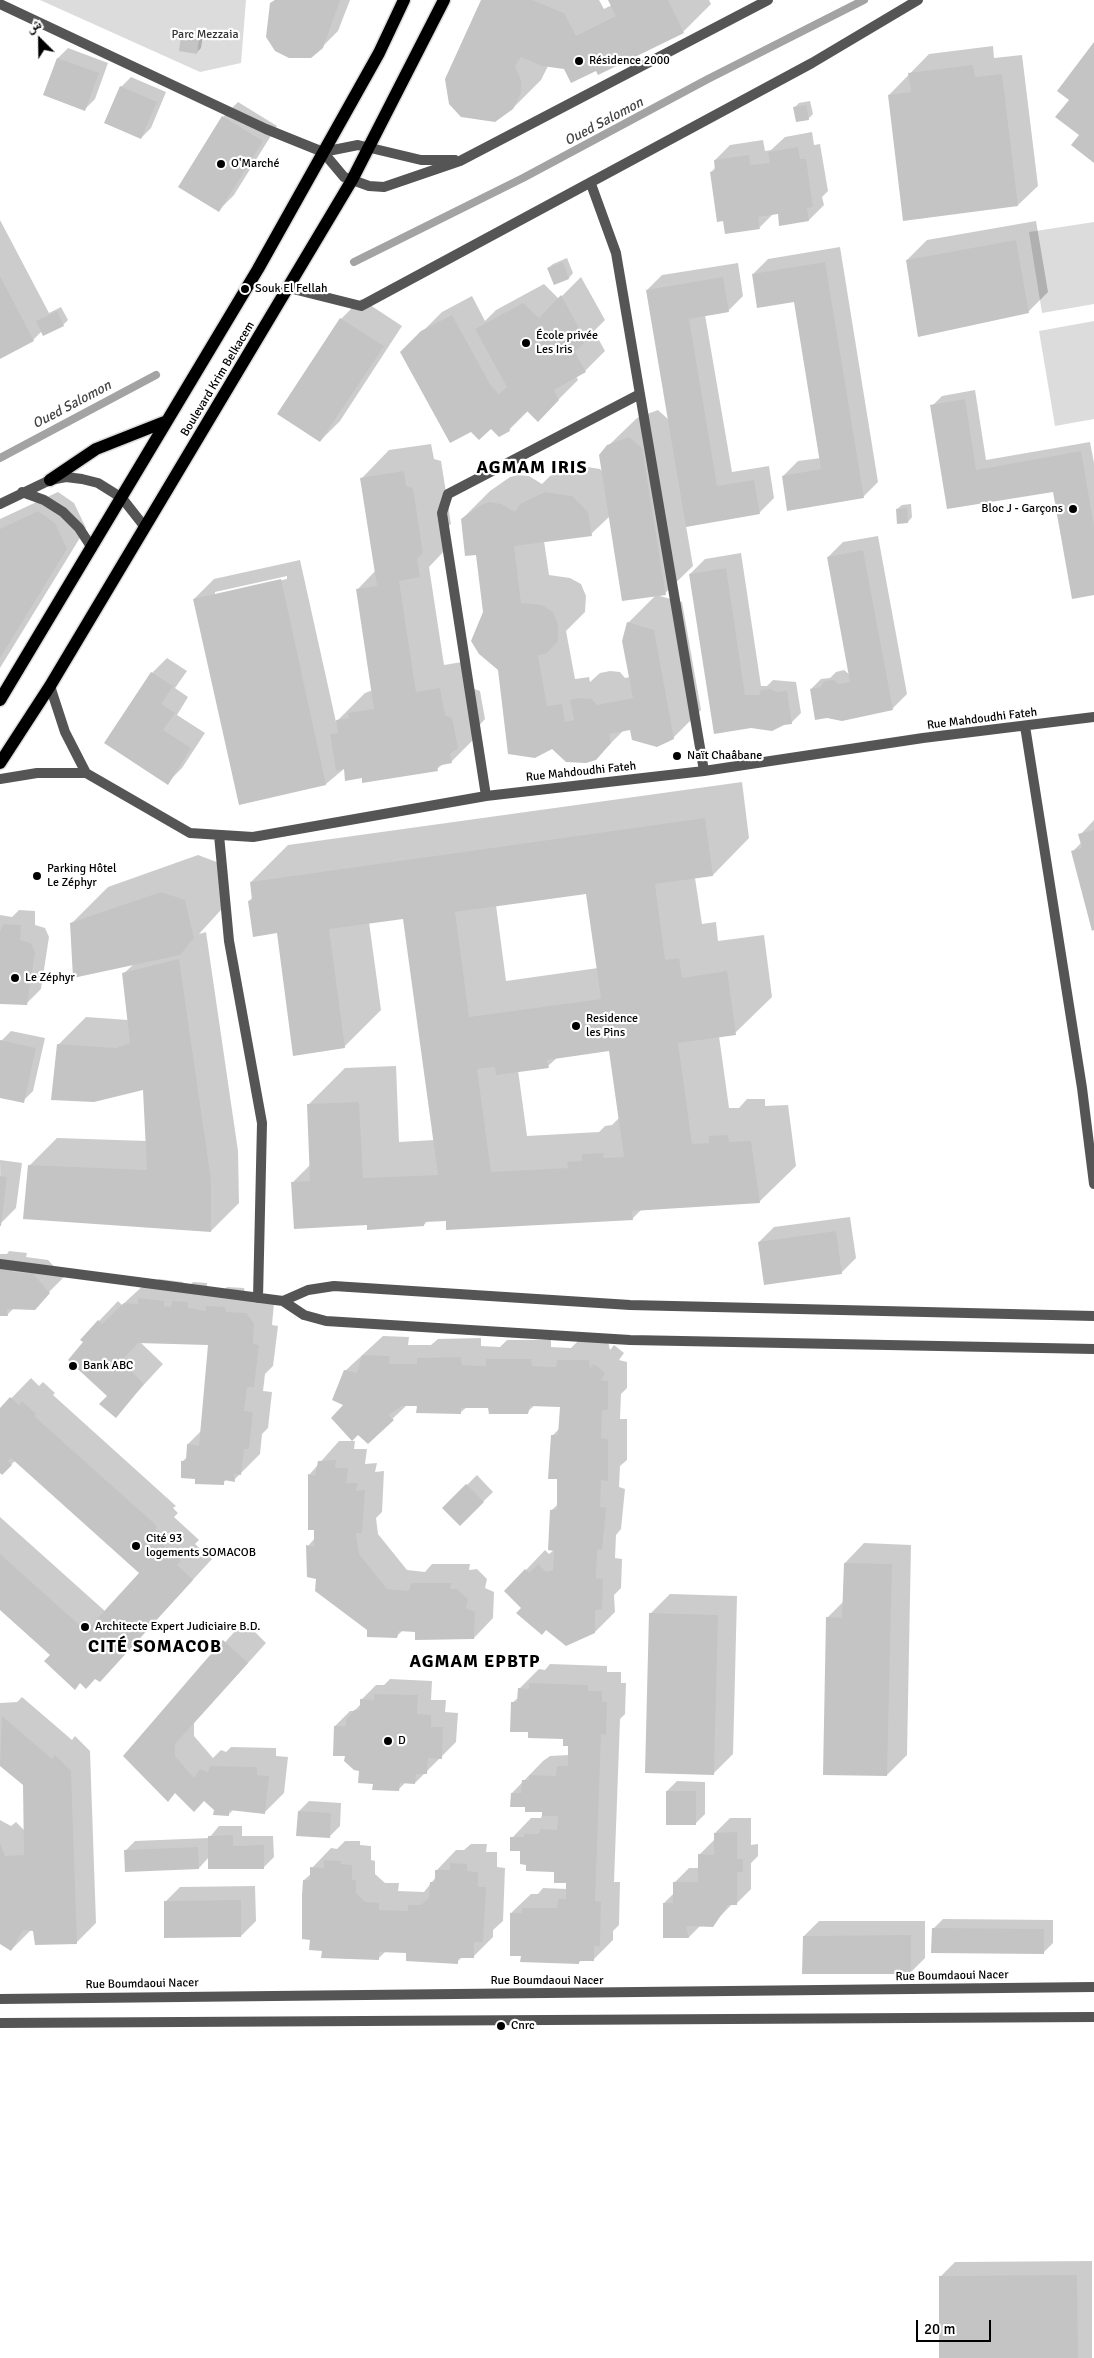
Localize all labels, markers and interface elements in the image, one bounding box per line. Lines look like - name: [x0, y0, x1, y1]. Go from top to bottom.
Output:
- north arrow: [15, 15, 65, 65]
- text: ش: [24, 15, 44, 36]
- park label: Parc Mezzaia: [172, 28, 238, 42]
- place label: Résidence 2000: [589, 54, 670, 68]
- marker: Résidence 2000: [573, 55, 585, 67]
- water label: Oued Salomon: [562, 94, 646, 150]
- place label: O'Marché: [231, 157, 280, 171]
- marker: O'Marché: [215, 158, 227, 170]
- place label: Souk El Fellah: [255, 282, 328, 296]
- marker: Souk El Fellah: [239, 283, 251, 295]
- street label: Boulevard Krim Belkacem: [178, 319, 258, 439]
- place label: École privée Les Iris: [536, 329, 598, 357]
- marker: École privée Les Iris: [520, 337, 532, 349]
- water label: Oued Salomon: [30, 377, 114, 433]
- district label: AGMAM IRIS: [475, 457, 589, 479]
- place label: Bloc J - Garçons: [981, 502, 1063, 516]
- marker: Bloc J - Garçons: [1067, 503, 1079, 515]
- street label: Rue Mahdoudhi Fateh: [926, 705, 1038, 733]
- place label: Naït Chaâbane: [687, 749, 762, 763]
- marker: Naït Chaâbane: [671, 750, 683, 762]
- street label: Rue Mahdoudhi Fateh: [525, 759, 637, 785]
- place label: Parking Hôtel Le Zéphyr: [47, 862, 117, 890]
- marker: Parking Hôtel Le Zéphyr: [31, 870, 43, 882]
- place label: Le Zéphyr: [25, 971, 75, 985]
- marker: Le Zéphyr: [9, 972, 21, 984]
- place label: Residence les Pins: [586, 1012, 638, 1040]
- marker: Residence les Pins: [570, 1020, 582, 1032]
- place label: Bank ABC: [83, 1359, 133, 1373]
- marker: Bank ABC: [67, 1360, 79, 1372]
- place label: Cité 93 logements SOMACOB: [146, 1532, 256, 1560]
- marker: Cité 93 logements SOMACOB: [130, 1540, 142, 1552]
- place label: Architecte Expert Judiciaire B.D.: [95, 1620, 260, 1634]
- marker: Architecte Expert Judiciaire B.D.: [79, 1621, 91, 1633]
- district label: CITÉ SOMACOB: [86, 1636, 224, 1658]
- district label: AGMAM EPBTP: [408, 1651, 542, 1673]
- place label: D: [398, 1734, 406, 1748]
- marker: D: [382, 1735, 394, 1747]
- street label: Rue Boumdaoui Nacer: [895, 1968, 1009, 1984]
- street label: Rue Boumdaoui Nacer: [491, 1974, 603, 1988]
- street label: Rue Boumdaoui Nacer: [85, 1976, 199, 1992]
- place label: Cnrc: [511, 2019, 535, 2033]
- marker: Cnrc: [495, 2020, 507, 2032]
- scale bar: [919, 2310, 994, 2342]
- text: 20 m: [924, 2320, 955, 2338]

